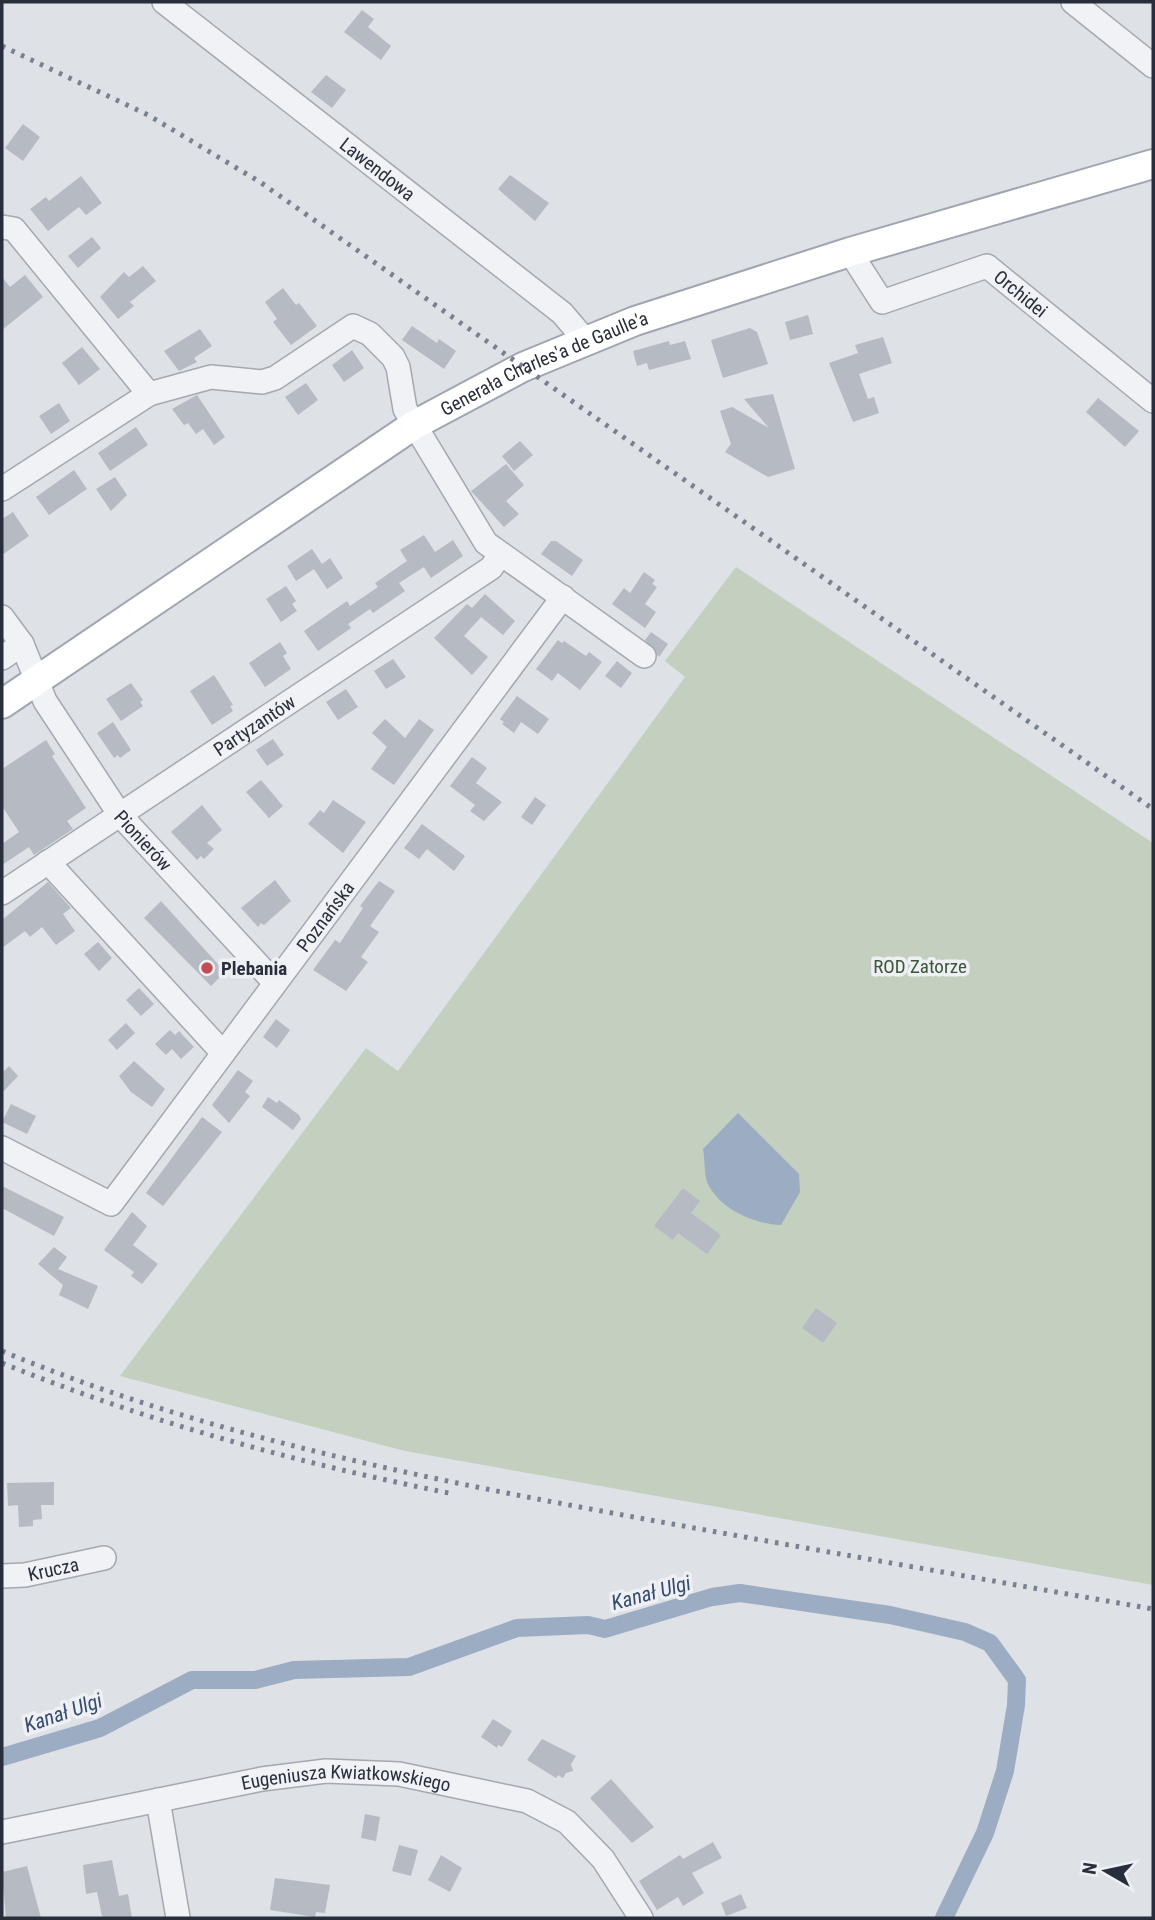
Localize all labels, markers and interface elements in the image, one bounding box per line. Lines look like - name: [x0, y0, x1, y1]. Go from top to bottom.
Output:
- street label: Lawendowa: [335, 133, 419, 206]
- street label: Orchidei: [989, 265, 1052, 322]
- street label: Generała Charles'a de Gaulle'a: [437, 307, 651, 421]
- street label: Partyzantów: [209, 690, 300, 761]
- street label: Pionierów: [109, 806, 177, 876]
- street label: Poznańska: [292, 877, 359, 957]
- park label: ROD Zatorze: [873, 955, 967, 978]
- place label: Plebania: [221, 957, 287, 980]
- marker: Plebania: [199, 960, 215, 976]
- street label: Krucza: [26, 1553, 81, 1586]
- water label: Kanał Ulgi: [609, 1571, 694, 1615]
- water label: Kanał Ulgi: [21, 1688, 106, 1738]
- street label: Eugeniusza Kwiatkowskiego: [239, 1760, 453, 1797]
- north arrow: [1071, 1836, 1141, 1906]
- text: N: [1077, 1861, 1102, 1876]

